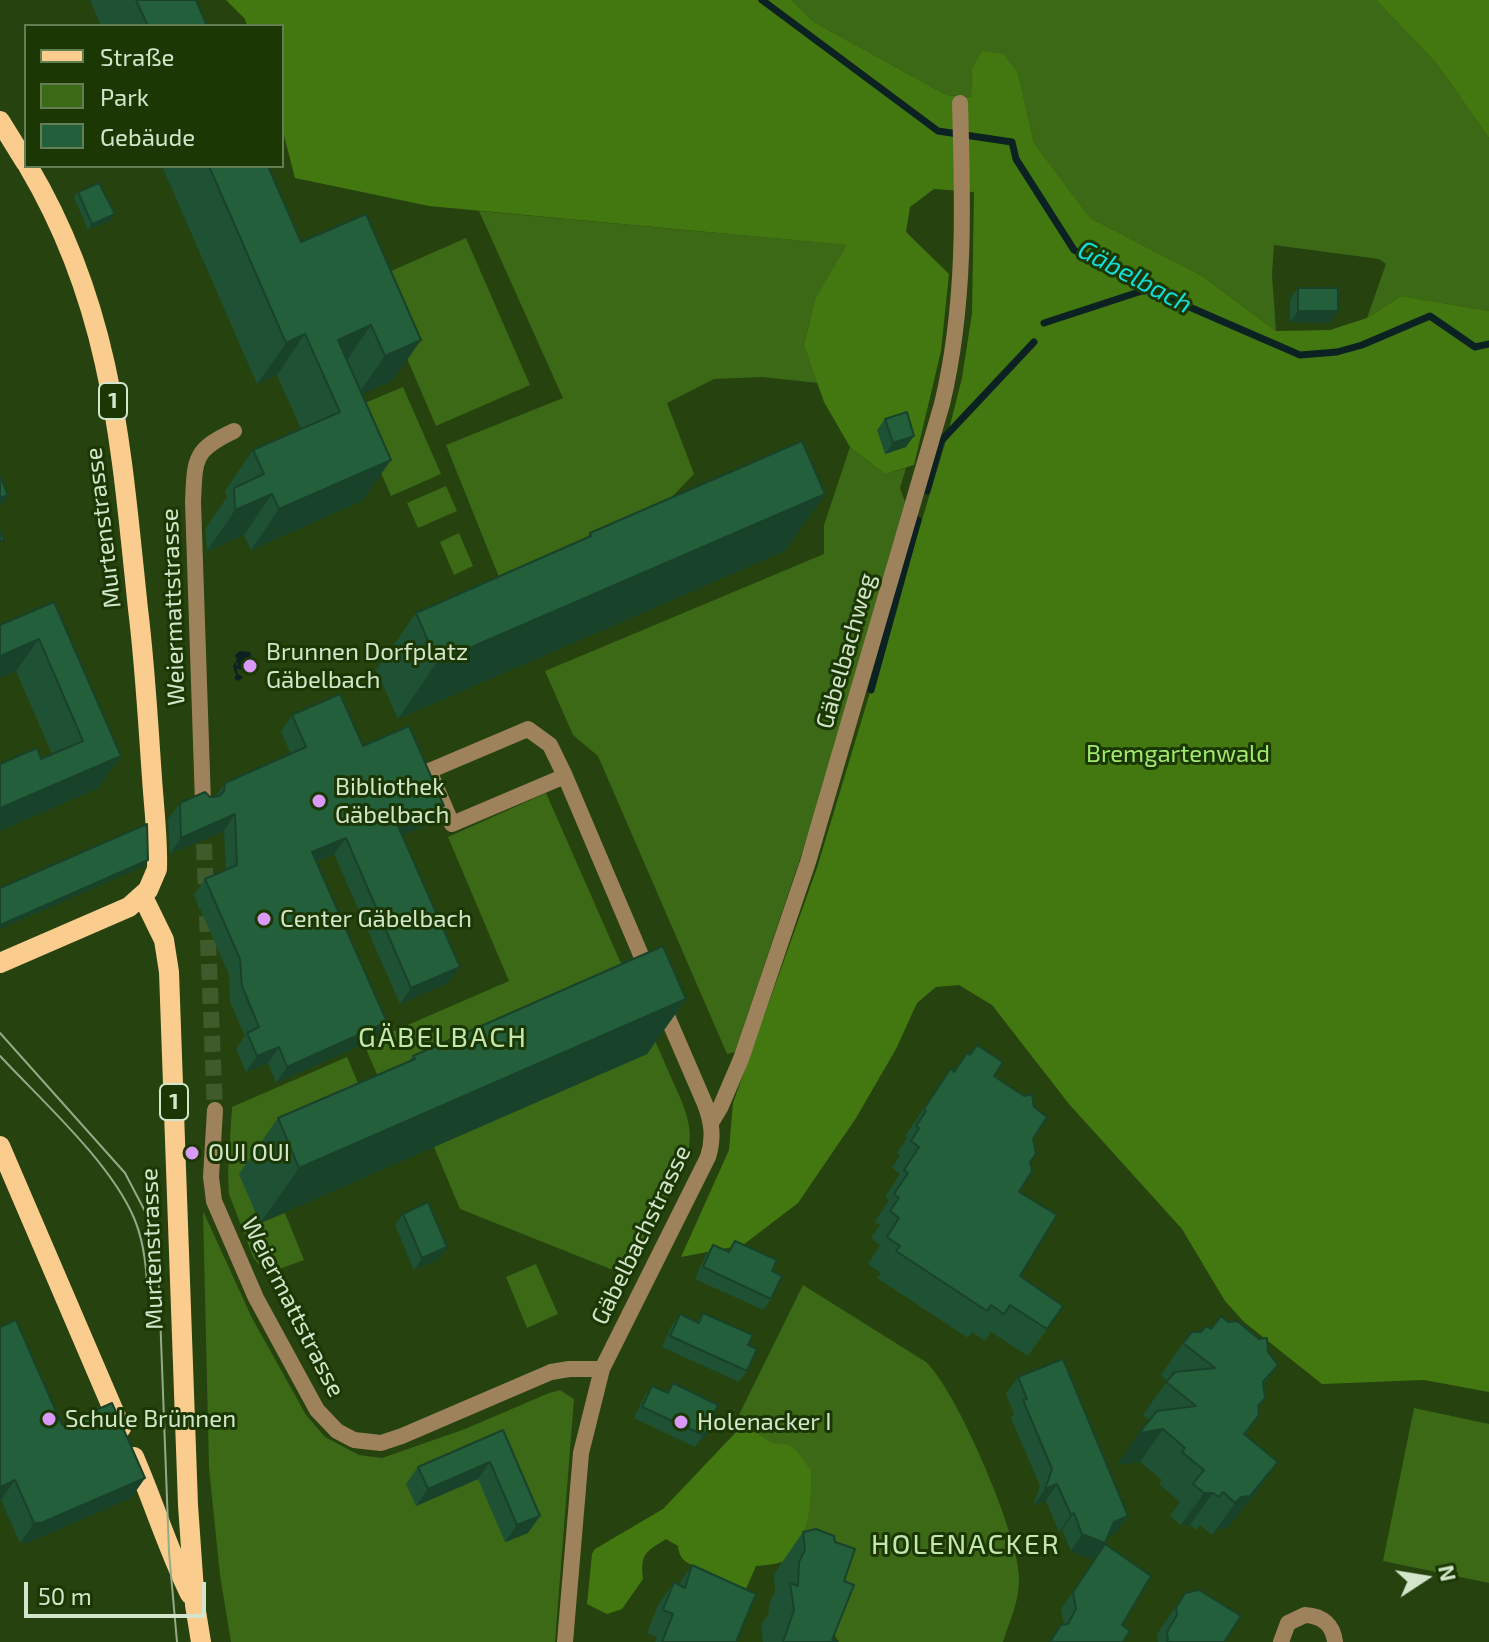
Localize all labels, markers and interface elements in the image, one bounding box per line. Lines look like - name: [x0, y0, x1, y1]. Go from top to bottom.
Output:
- legend: [24, 24, 284, 168]
- text: Straße: [100, 42, 174, 71]
- text: Park: [100, 82, 149, 111]
- text: Gebäude: [100, 122, 195, 151]
- water label: Gäbelbach: [1072, 234, 1198, 320]
- road number: 1: [99, 383, 127, 419]
- street label: Murtenstrasse: [79, 446, 127, 610]
- street label: Weiermattstrasse: [155, 508, 191, 706]
- street label: Gäbelbachweg: [810, 570, 882, 732]
- place label: Brunnen Dorfplatz Gäbelbach: [266, 638, 468, 694]
- marker: Brunnen Dorfplatz Gäbelbach: [241, 657, 259, 675]
- park label: Bremgartenwald: [1086, 740, 1270, 768]
- place label: Bibliothek Gäbelbach: [335, 773, 449, 829]
- marker: Bibliothek Gäbelbach: [310, 792, 328, 810]
- place label: Center Gäbelbach: [280, 905, 472, 933]
- marker: Center Gäbelbach: [255, 910, 273, 928]
- district label: GÄBELBACH: [358, 1021, 528, 1055]
- road number: 1: [160, 1084, 188, 1120]
- place label: OUI OUI: [208, 1139, 290, 1167]
- street label: Gäbelbachstrasse: [585, 1141, 697, 1329]
- marker: OUI OUI: [183, 1144, 201, 1162]
- street label: Murtenstrasse: [135, 1168, 169, 1330]
- street label: Weiermattstrasse: [235, 1212, 351, 1402]
- place label: Schule Brünnen: [65, 1405, 236, 1433]
- place label: Holenacker I: [697, 1408, 832, 1436]
- marker: Schule Brünnen: [40, 1410, 58, 1428]
- marker: Holenacker I: [672, 1413, 690, 1431]
- district label: HOLENACKER: [871, 1528, 1061, 1562]
- north arrow: [1385, 1538, 1465, 1618]
- text: N: [1434, 1563, 1463, 1583]
- scale bar: [28, 1566, 210, 1616]
- text: 50 m: [38, 1581, 92, 1610]

